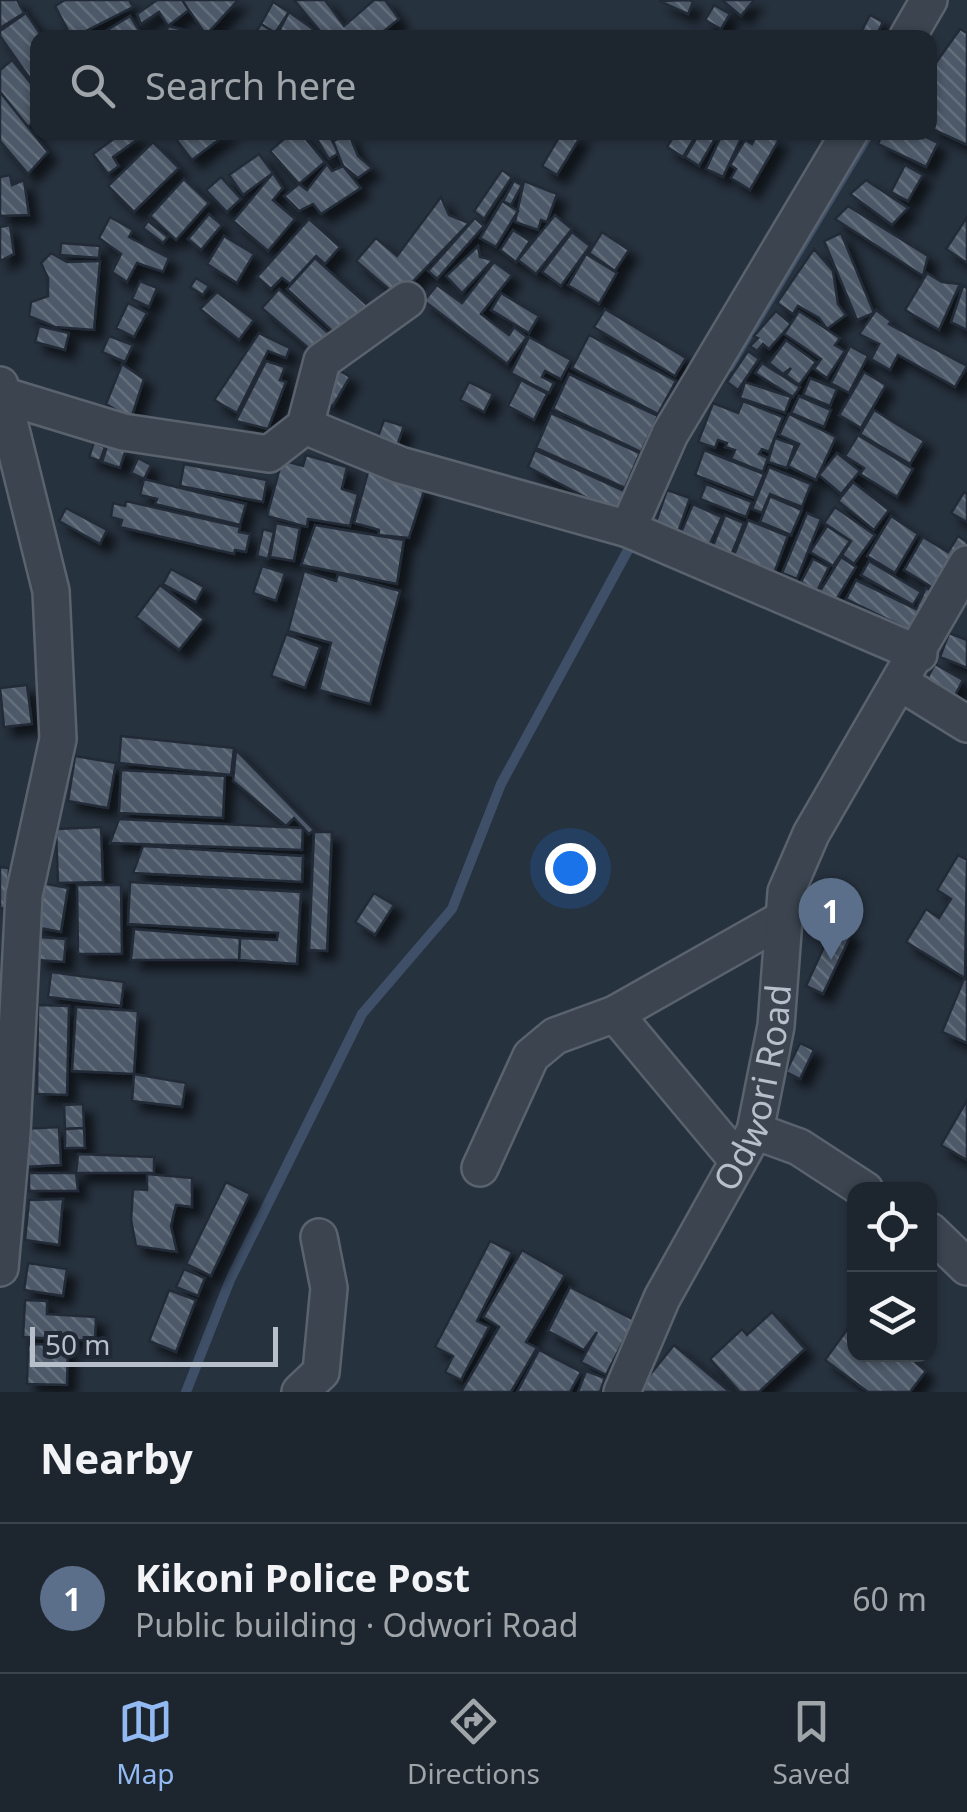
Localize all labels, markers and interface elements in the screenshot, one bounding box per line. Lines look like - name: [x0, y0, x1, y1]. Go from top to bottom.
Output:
- search box: [30, 30, 937, 140]
- icon: search: [65, 58, 120, 113]
- text: Search here: [145, 59, 356, 111]
- your location: [545, 843, 596, 894]
- pin: 1: [798, 878, 864, 960]
- street label: Odwori Road: [701, 982, 801, 1199]
- map controls: [847, 1182, 937, 1362]
- button: locate: [847, 1182, 937, 1272]
- button: layers: [847, 1272, 937, 1362]
- scale bar: [30, 1322, 278, 1366]
- text: 50 m: [45, 1325, 111, 1363]
- text: Nearby: [40, 1429, 193, 1486]
- text: Kikoni Police Post: [135, 1551, 470, 1603]
- text: 1: [63, 1577, 82, 1620]
- text: 60 m: [852, 1577, 927, 1620]
- text: Public building · Odwori Road: [135, 1603, 578, 1646]
- tab: Map: [116, 1694, 175, 1792]
- tab: Directions: [407, 1694, 540, 1792]
- tab: Saved: [772, 1694, 851, 1792]

